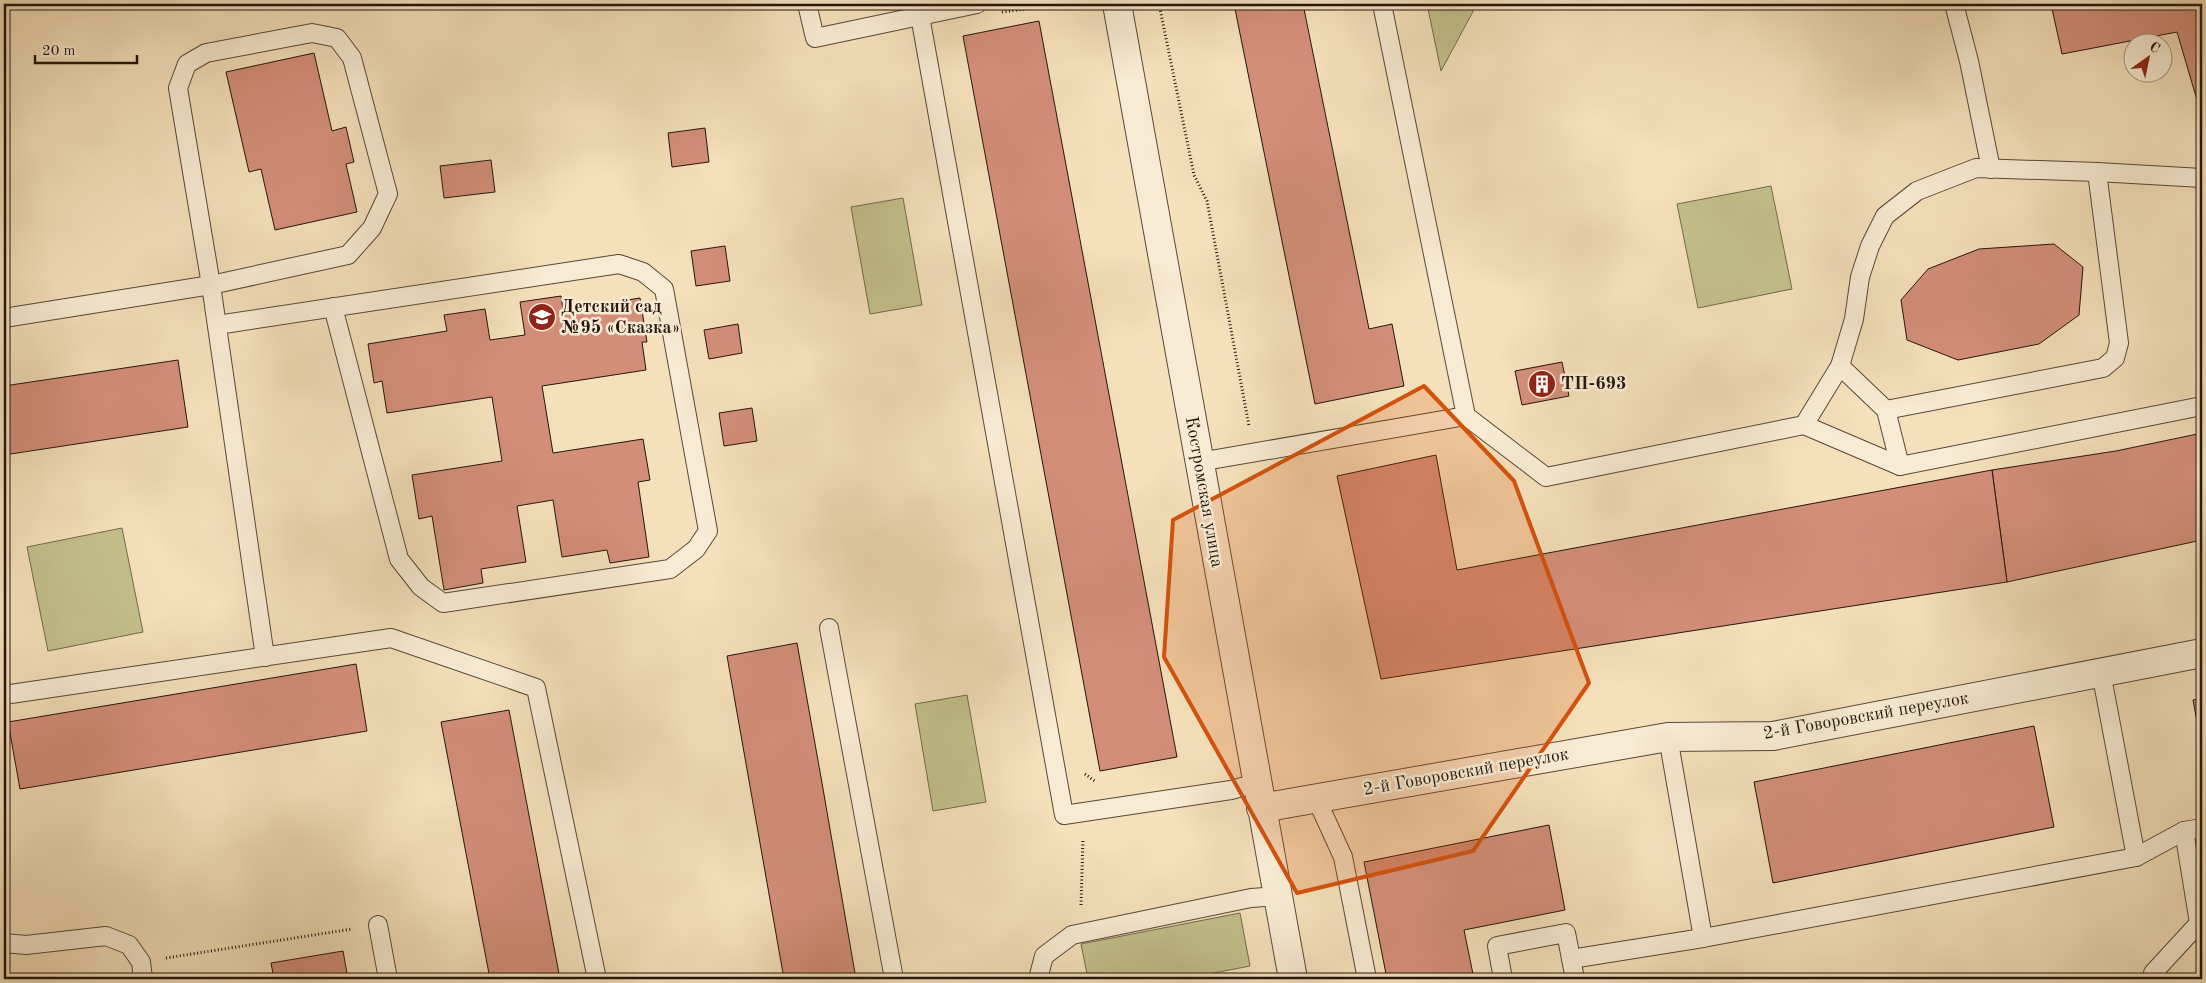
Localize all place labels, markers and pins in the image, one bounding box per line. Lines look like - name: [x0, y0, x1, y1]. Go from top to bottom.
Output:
- place label: Детский сад №95 «Сказка»: [561, 298, 680, 337]
- school or university icon: Детский сад №95 «Сказка»: [527, 302, 557, 332]
- building icon: ТП-693: [1527, 369, 1557, 399]
- place label: ТП-693: [1561, 375, 1626, 393]

